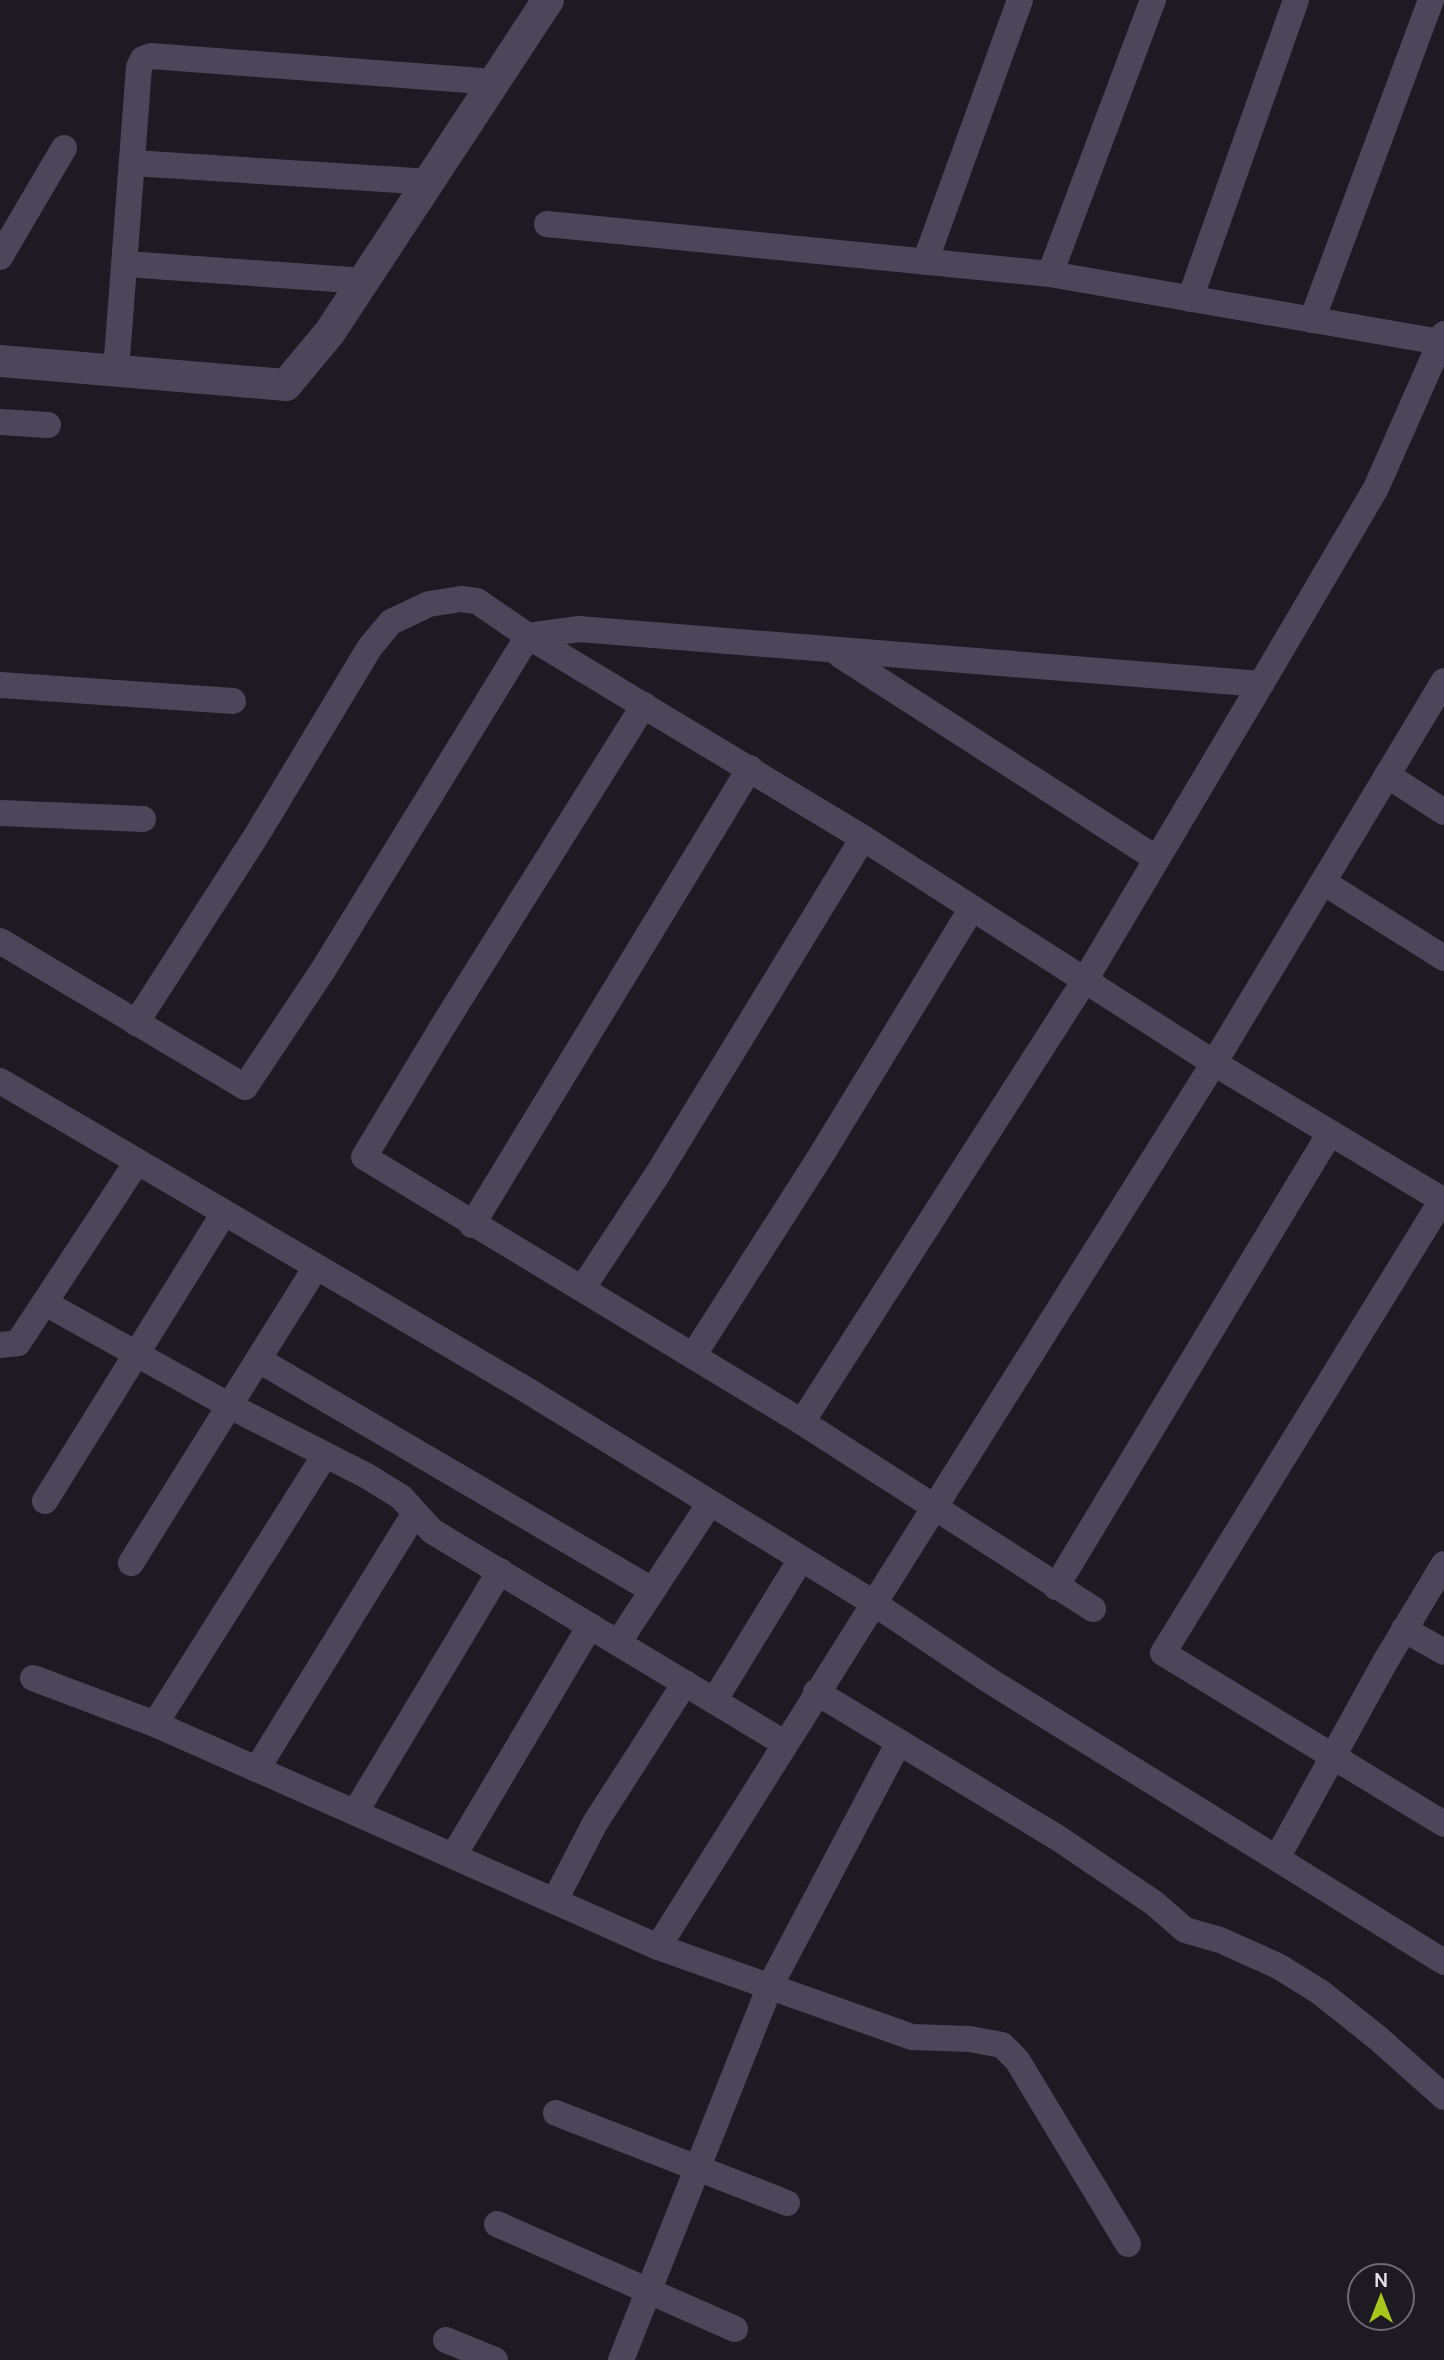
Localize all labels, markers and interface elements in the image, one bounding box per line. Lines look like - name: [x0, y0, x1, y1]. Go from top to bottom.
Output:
- north arrow: [1346, 2262, 1416, 2332]
- text: N: [1374, 2267, 1388, 2293]

